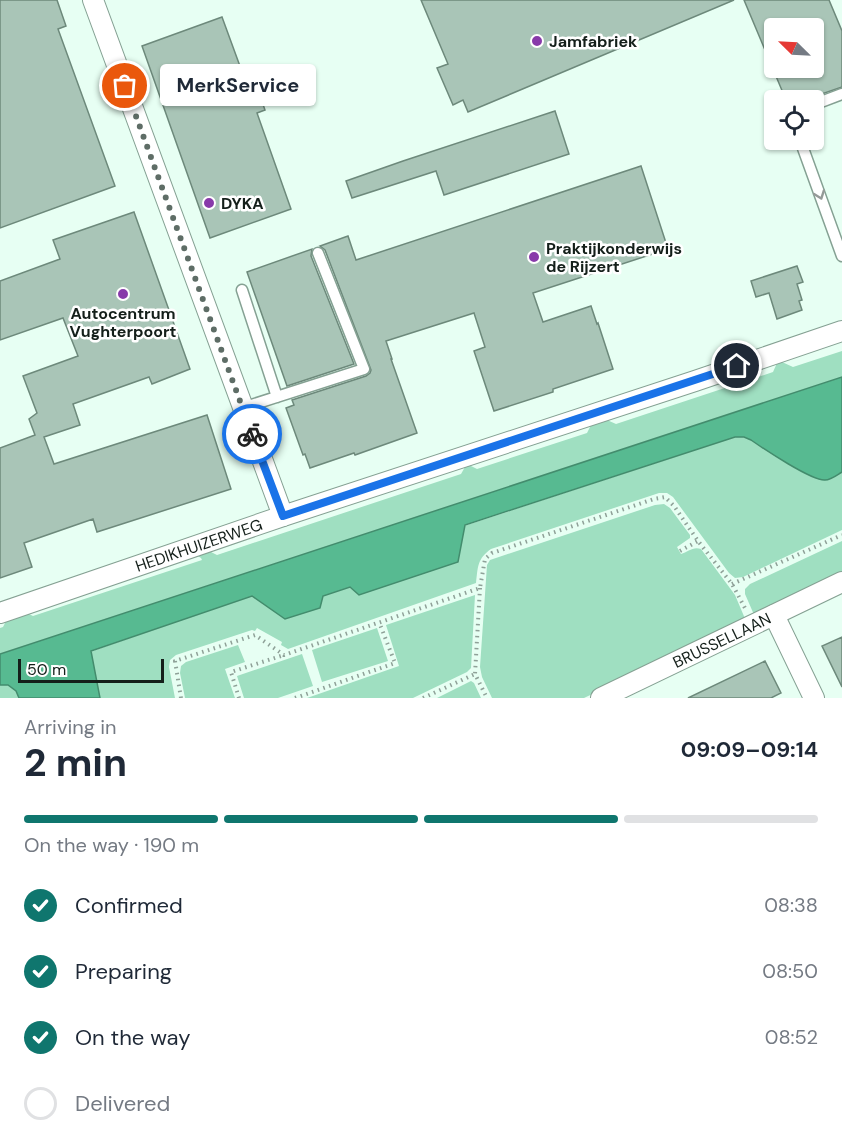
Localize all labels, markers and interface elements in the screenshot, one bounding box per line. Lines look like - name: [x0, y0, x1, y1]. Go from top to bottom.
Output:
- north arrow: [764, 18, 824, 78]
- map controls: [764, 18, 824, 150]
- place label: Jamfabriek: [549, 31, 638, 52]
- marker: Jamfabriek: [530, 34, 544, 48]
- pin: [99, 60, 150, 111]
- callout: MerkService: [161, 65, 317, 107]
- icon: bag: [108, 69, 141, 102]
- text: MerkService: [177, 72, 299, 98]
- button: locate: [764, 90, 824, 150]
- one-way arrow: [813, 188, 825, 199]
- place label: DYKA: [221, 193, 264, 214]
- marker: DYKA: [202, 196, 216, 210]
- place label: Praktijkonderwijs de Rijzert: [546, 238, 682, 277]
- marker: Praktijkonderwijs de Rijzert: [527, 250, 541, 264]
- marker: Autocentrum Vughterpoort: [116, 287, 130, 301]
- place label: Autocentrum Vughterpoort: [70, 303, 177, 342]
- pin: [711, 340, 762, 391]
- icon: home: [720, 349, 753, 382]
- courier: [222, 404, 282, 464]
- icon: bike: [236, 418, 269, 451]
- street label: HEDIKHUIZERWEG: [133, 514, 265, 577]
- street label: BRUSSELLAAN: [669, 608, 774, 673]
- scale bar: [18, 656, 164, 684]
- text: 50 m: [27, 659, 66, 680]
- text: Arriving in: [24, 714, 116, 740]
- text: 09:09–09:14: [681, 735, 818, 764]
- text: 2 min: [24, 737, 127, 788]
- text: On the way · 190 m: [24, 832, 199, 858]
- icon: check: [24, 889, 57, 922]
- text: Confirmed: [75, 891, 183, 920]
- text: 08:38: [764, 892, 818, 918]
- icon: check: [24, 955, 57, 988]
- text: Preparing: [75, 957, 172, 986]
- text: 08:50: [762, 958, 818, 984]
- icon: check: [24, 1021, 57, 1054]
- text: On the way: [75, 1023, 190, 1052]
- text: 08:52: [765, 1024, 818, 1050]
- text: Delivered: [75, 1089, 170, 1118]

